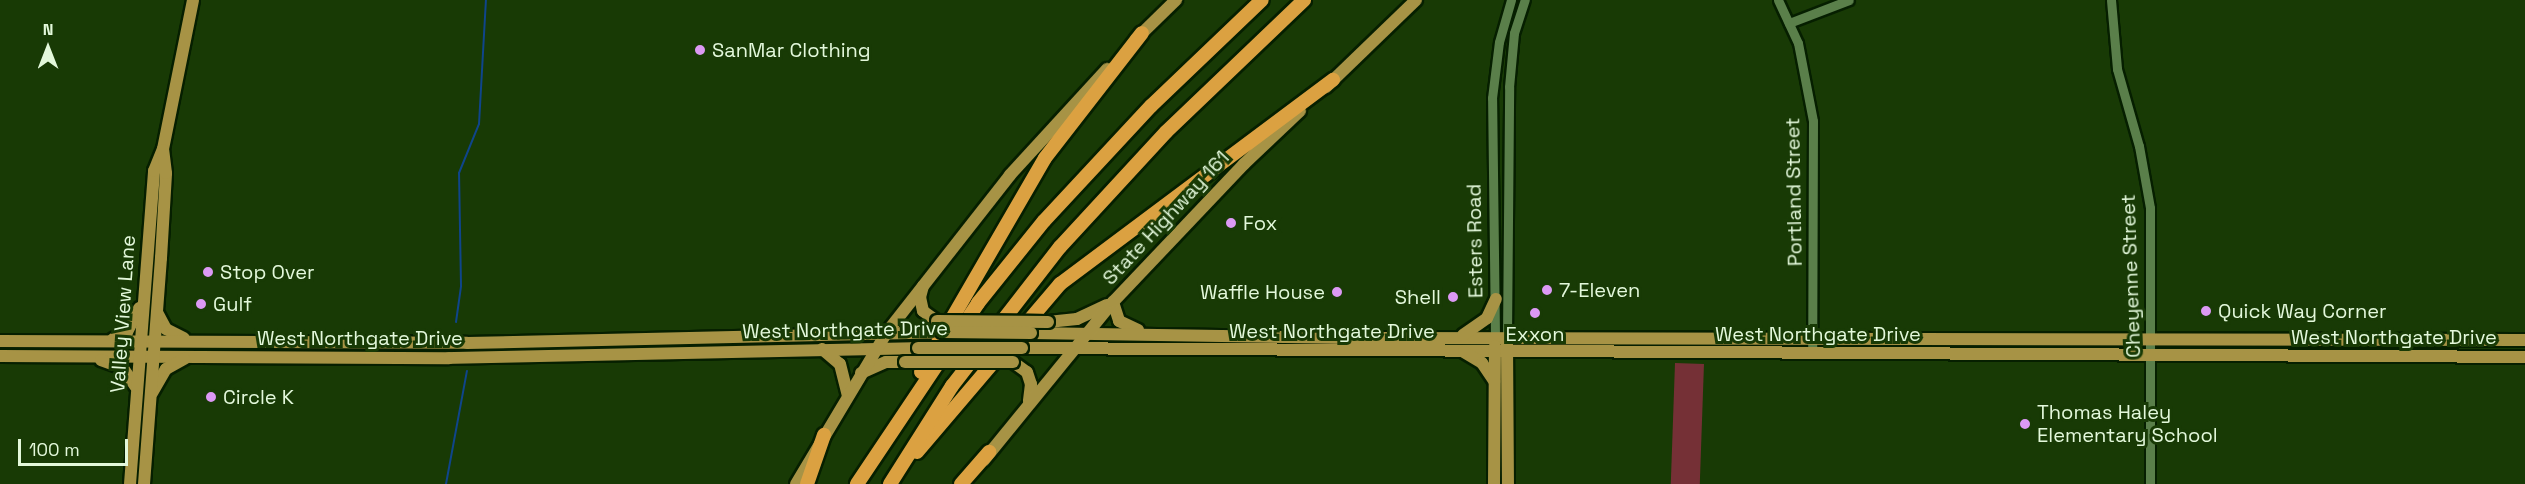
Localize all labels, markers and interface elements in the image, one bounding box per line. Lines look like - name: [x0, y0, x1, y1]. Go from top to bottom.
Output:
- north arrow: [18, 18, 78, 78]
- text: N: [43, 19, 53, 40]
- place label: SanMar Clothing: [712, 38, 871, 62]
- marker: SanMar Clothing: [693, 43, 707, 57]
- street label: Portland Street: [1781, 118, 1807, 266]
- street label: State Highway 161: [1098, 146, 1234, 290]
- street label: Esters Road: [1462, 184, 1488, 298]
- street label: Cheyenne Street: [2116, 194, 2146, 358]
- place label: Fox: [1243, 211, 1277, 235]
- marker: Fox: [1224, 216, 1238, 230]
- street label: Valley View Lane: [105, 234, 141, 394]
- place label: Stop Over: [220, 260, 315, 284]
- marker: Stop Over: [201, 265, 215, 279]
- place label: 7-Eleven: [1559, 278, 1640, 302]
- place label: Waffle House: [1200, 280, 1325, 304]
- marker: 7-Eleven: [1540, 283, 1554, 297]
- marker: Waffle House: [1330, 285, 1344, 299]
- place label: Shell: [1395, 285, 1441, 309]
- marker: Shell: [1446, 290, 1460, 304]
- place label: Gulf: [213, 292, 252, 316]
- marker: Gulf: [194, 297, 208, 311]
- place label: Quick Way Corner: [2218, 299, 2387, 323]
- marker: Quick Way Corner: [2199, 304, 2213, 318]
- marker: Exxon: [1528, 306, 1542, 320]
- street label: West Northgate Drive: [742, 316, 948, 344]
- street label: West Northgate Drive: [1229, 319, 1435, 343]
- place label: Exxon: [1506, 322, 1564, 346]
- street label: West Northgate Drive: [1715, 322, 1921, 346]
- street label: West Northgate Drive: [2291, 325, 2497, 349]
- street label: West Northgate Drive: [257, 326, 463, 350]
- place label: Circle K: [223, 385, 294, 409]
- marker: Circle K: [204, 390, 218, 404]
- place label: Thomas Haley Elementary School: [2037, 400, 2218, 447]
- marker: Thomas Haley Elementary School: [2018, 417, 2032, 431]
- scale bar: [21, 427, 130, 465]
- text: 100 m: [29, 438, 80, 461]

